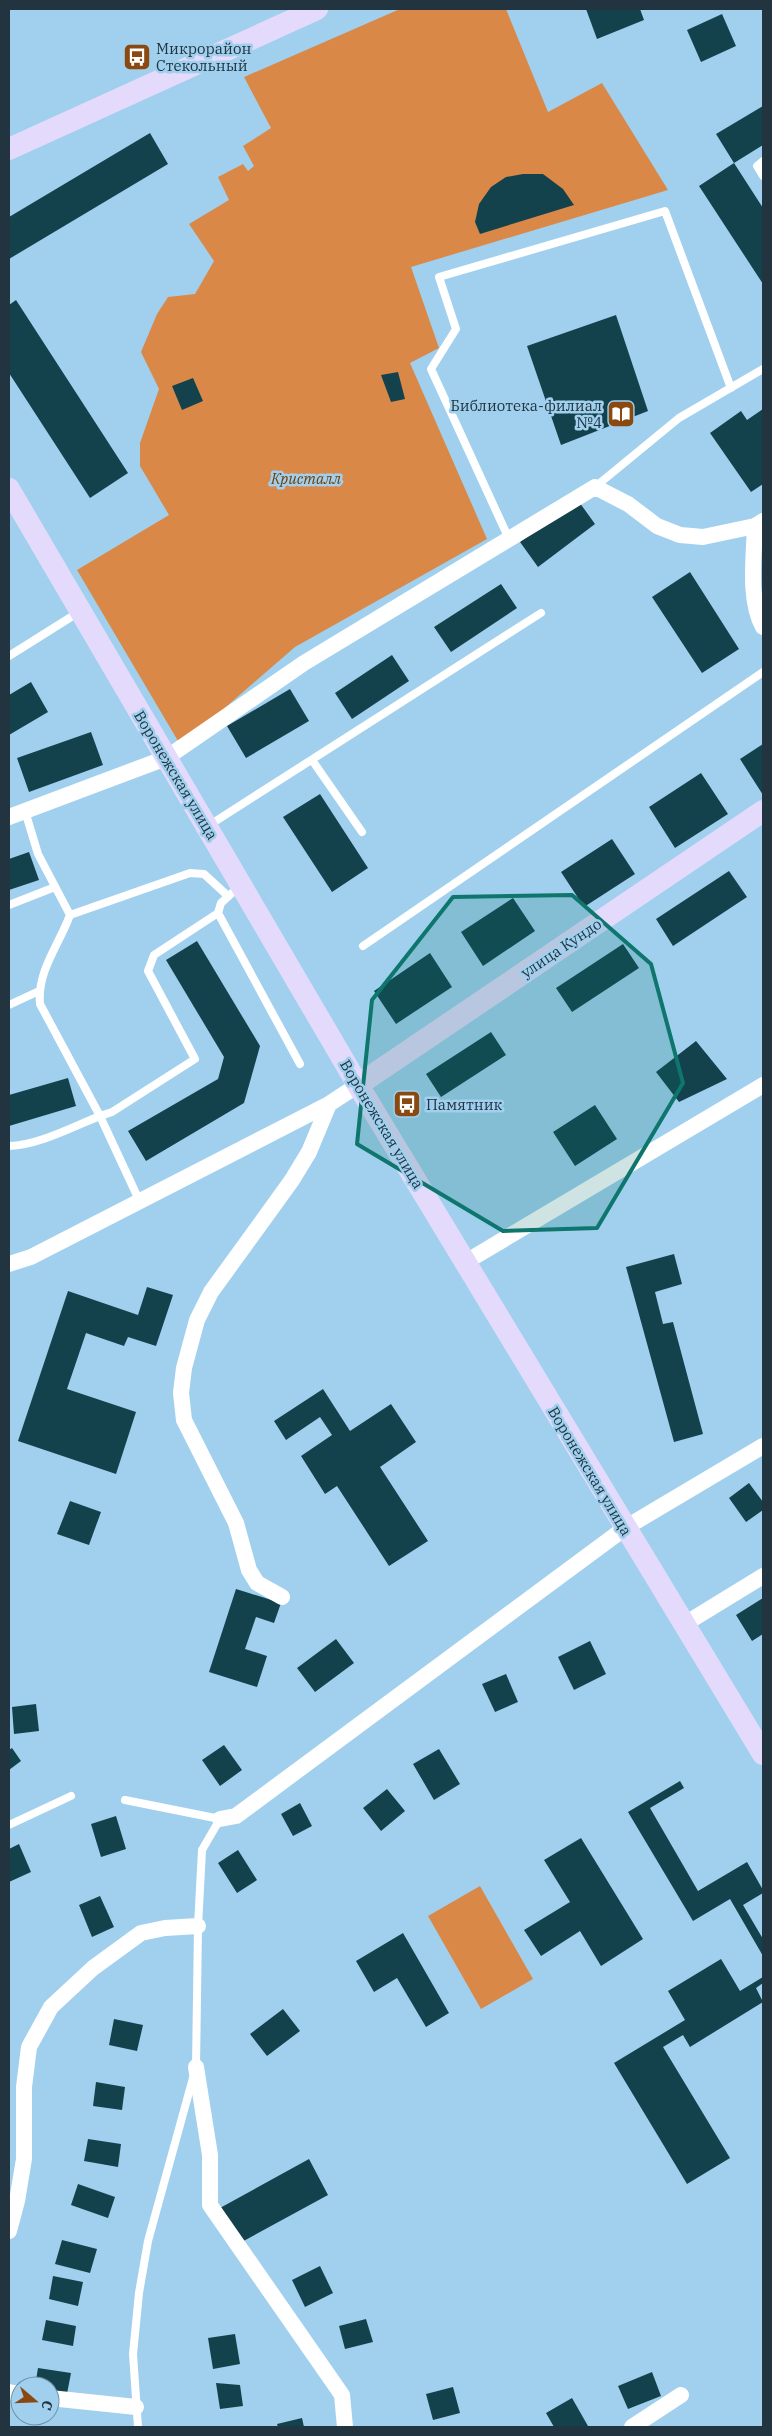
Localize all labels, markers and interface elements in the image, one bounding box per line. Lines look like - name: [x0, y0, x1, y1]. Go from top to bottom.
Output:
- place label: Микрорайон Стекольный: [156, 39, 251, 75]
- bus stop icon: Микрорайон Стекольный: [122, 42, 152, 72]
- place label: Библиотека-филиал №4: [450, 396, 602, 432]
- library icon: Библиотека-филиал №4: [606, 399, 636, 429]
- park label: Кристалл: [270, 469, 342, 488]
- street label: Воронежская улица: [130, 707, 222, 843]
- street label: улица Кундо: [517, 914, 605, 982]
- street label: Воронежская улица: [336, 1056, 428, 1192]
- bus stop icon: Памятник: [392, 1089, 422, 1119]
- place label: Памятник: [426, 1095, 503, 1114]
- street label: Воронежская улица: [544, 1403, 636, 1539]
- north arrow: [10, 2376, 60, 2426]
- text: С: [37, 2398, 57, 2413]

